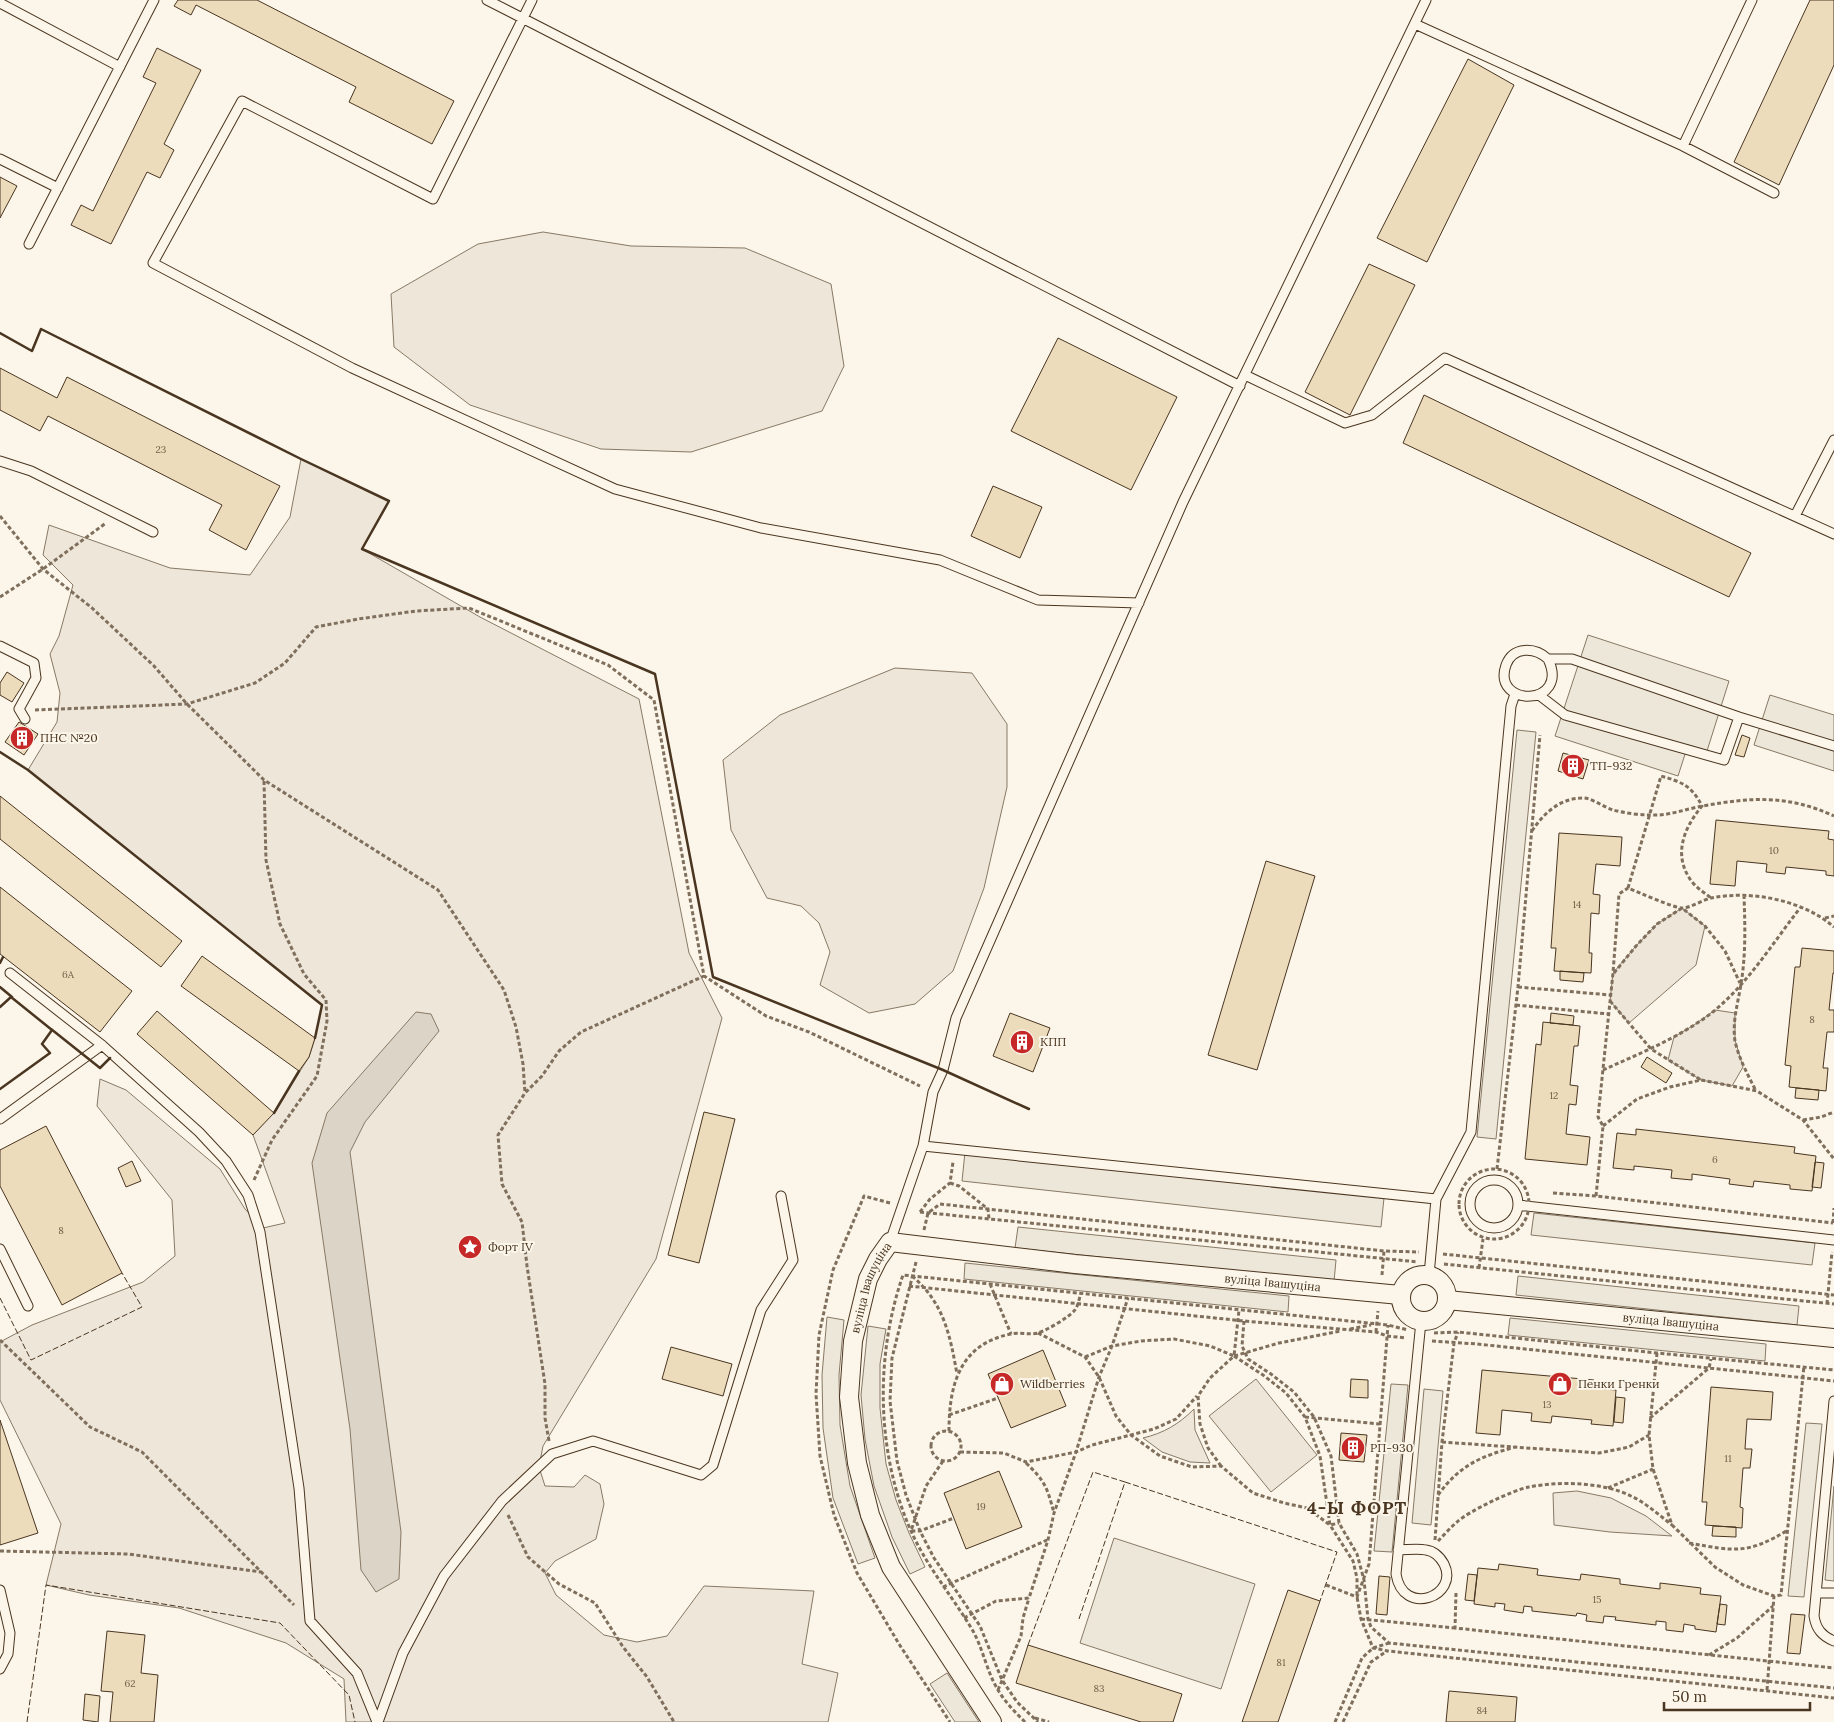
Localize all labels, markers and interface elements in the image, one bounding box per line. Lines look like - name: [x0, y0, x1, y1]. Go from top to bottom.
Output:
- house number: 23: [156, 443, 167, 456]
- building icon: ПНС №20: [9, 725, 35, 751]
- place label: ПНС №20: [40, 730, 98, 745]
- building icon: ТП-932: [1560, 753, 1586, 779]
- place label: ТП-932: [1590, 758, 1633, 773]
- house number: 10: [1769, 844, 1779, 857]
- house number: 14: [1572, 898, 1582, 911]
- house number: 6А: [62, 968, 75, 981]
- house number: 8: [1809, 1013, 1815, 1026]
- building icon: КПП: [1009, 1029, 1035, 1055]
- place label: КПП: [1040, 1034, 1066, 1049]
- house number: 12: [1549, 1089, 1559, 1102]
- house number: 6: [1712, 1153, 1718, 1166]
- house number: 8: [58, 1224, 64, 1237]
- place icon: Форт IV: [457, 1234, 483, 1260]
- place label: Форт IV: [488, 1239, 534, 1254]
- street label: вуліца Івашуціна: [847, 1239, 895, 1335]
- street label: вуліца Івашуціна: [1224, 1270, 1322, 1294]
- street label: вуліца Івашуціна: [1622, 1309, 1720, 1334]
- shop icon: Wildberries: [989, 1371, 1015, 1397]
- shop icon: Пенки Гренки: [1547, 1371, 1573, 1397]
- place label: Wildberries: [1020, 1376, 1085, 1391]
- place label: Пенки Гренки: [1578, 1376, 1660, 1391]
- house number: 13: [1542, 1398, 1552, 1411]
- building icon: РП-930: [1340, 1435, 1366, 1461]
- place label: РП-930: [1370, 1440, 1413, 1455]
- house number: 11: [1724, 1452, 1732, 1465]
- district label: 4-Ы ФОРТ: [1307, 1496, 1407, 1519]
- house number: 19: [976, 1500, 986, 1513]
- house number: 15: [1592, 1593, 1602, 1606]
- house number: 81: [1276, 1656, 1286, 1669]
- house number: 62: [124, 1677, 136, 1690]
- scale bar: [1664, 1680, 1810, 1712]
- house number: 83: [1093, 1682, 1105, 1695]
- text: 50 m: [1672, 1687, 1707, 1706]
- house number: 84: [1476, 1704, 1488, 1717]

